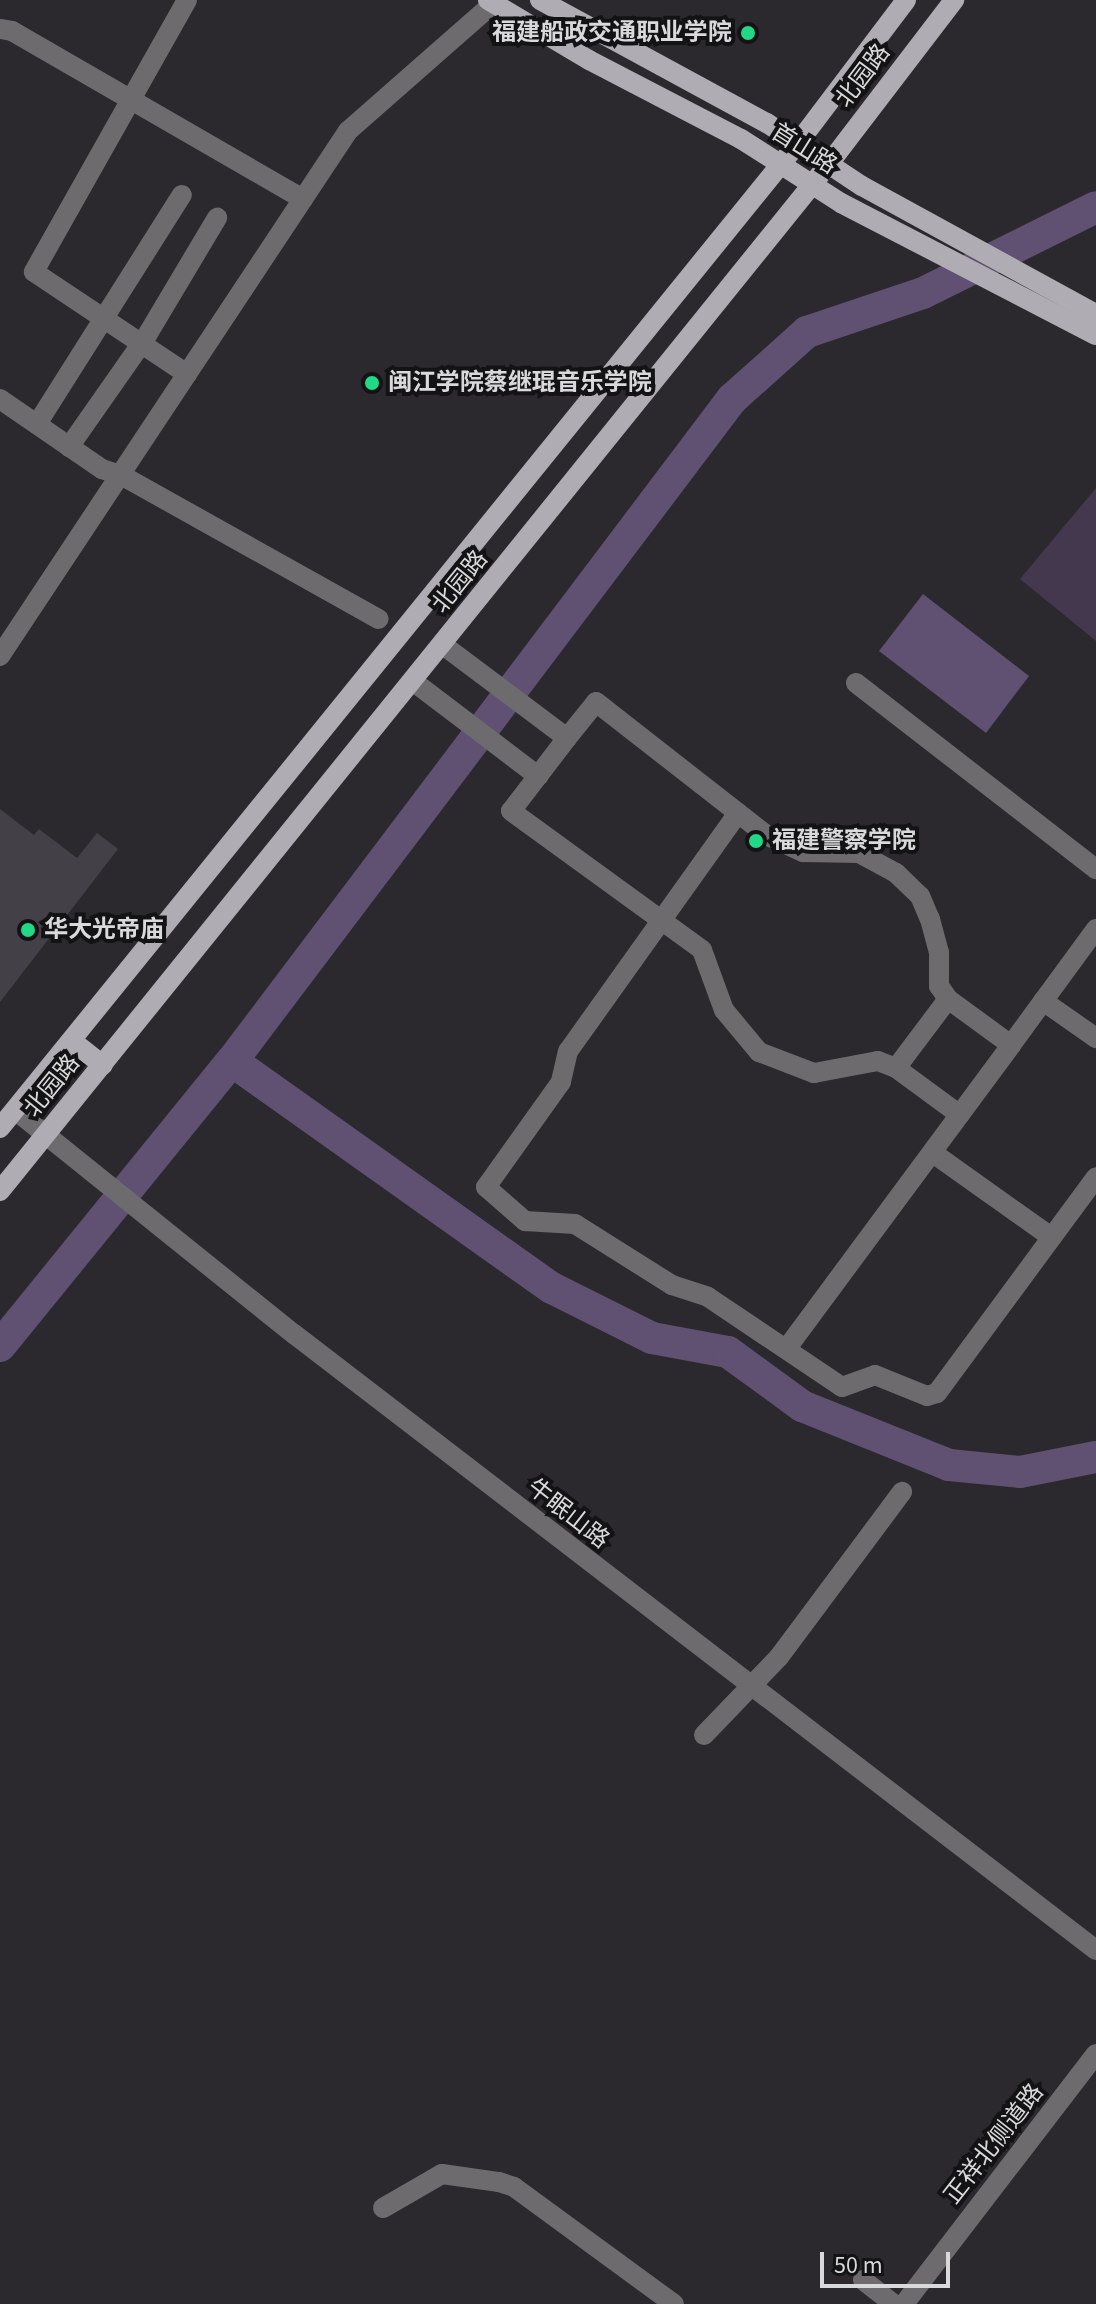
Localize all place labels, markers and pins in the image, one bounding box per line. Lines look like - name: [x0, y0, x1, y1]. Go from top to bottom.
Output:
- place label: 福建船政交通职业学院: [492, 19, 732, 47]
- marker: 福建船政交通职业学院: [739, 24, 757, 42]
- place label: 闽江学院蔡继琨音乐学院: [388, 369, 652, 397]
- marker: 闽江学院蔡继琨音乐学院: [363, 374, 381, 392]
- place label: 福建警察学院: [772, 827, 916, 855]
- marker: 福建警察学院: [747, 832, 765, 850]
- place label: 华大光帝庙: [44, 916, 164, 944]
- marker: 华大光帝庙: [19, 921, 37, 939]

